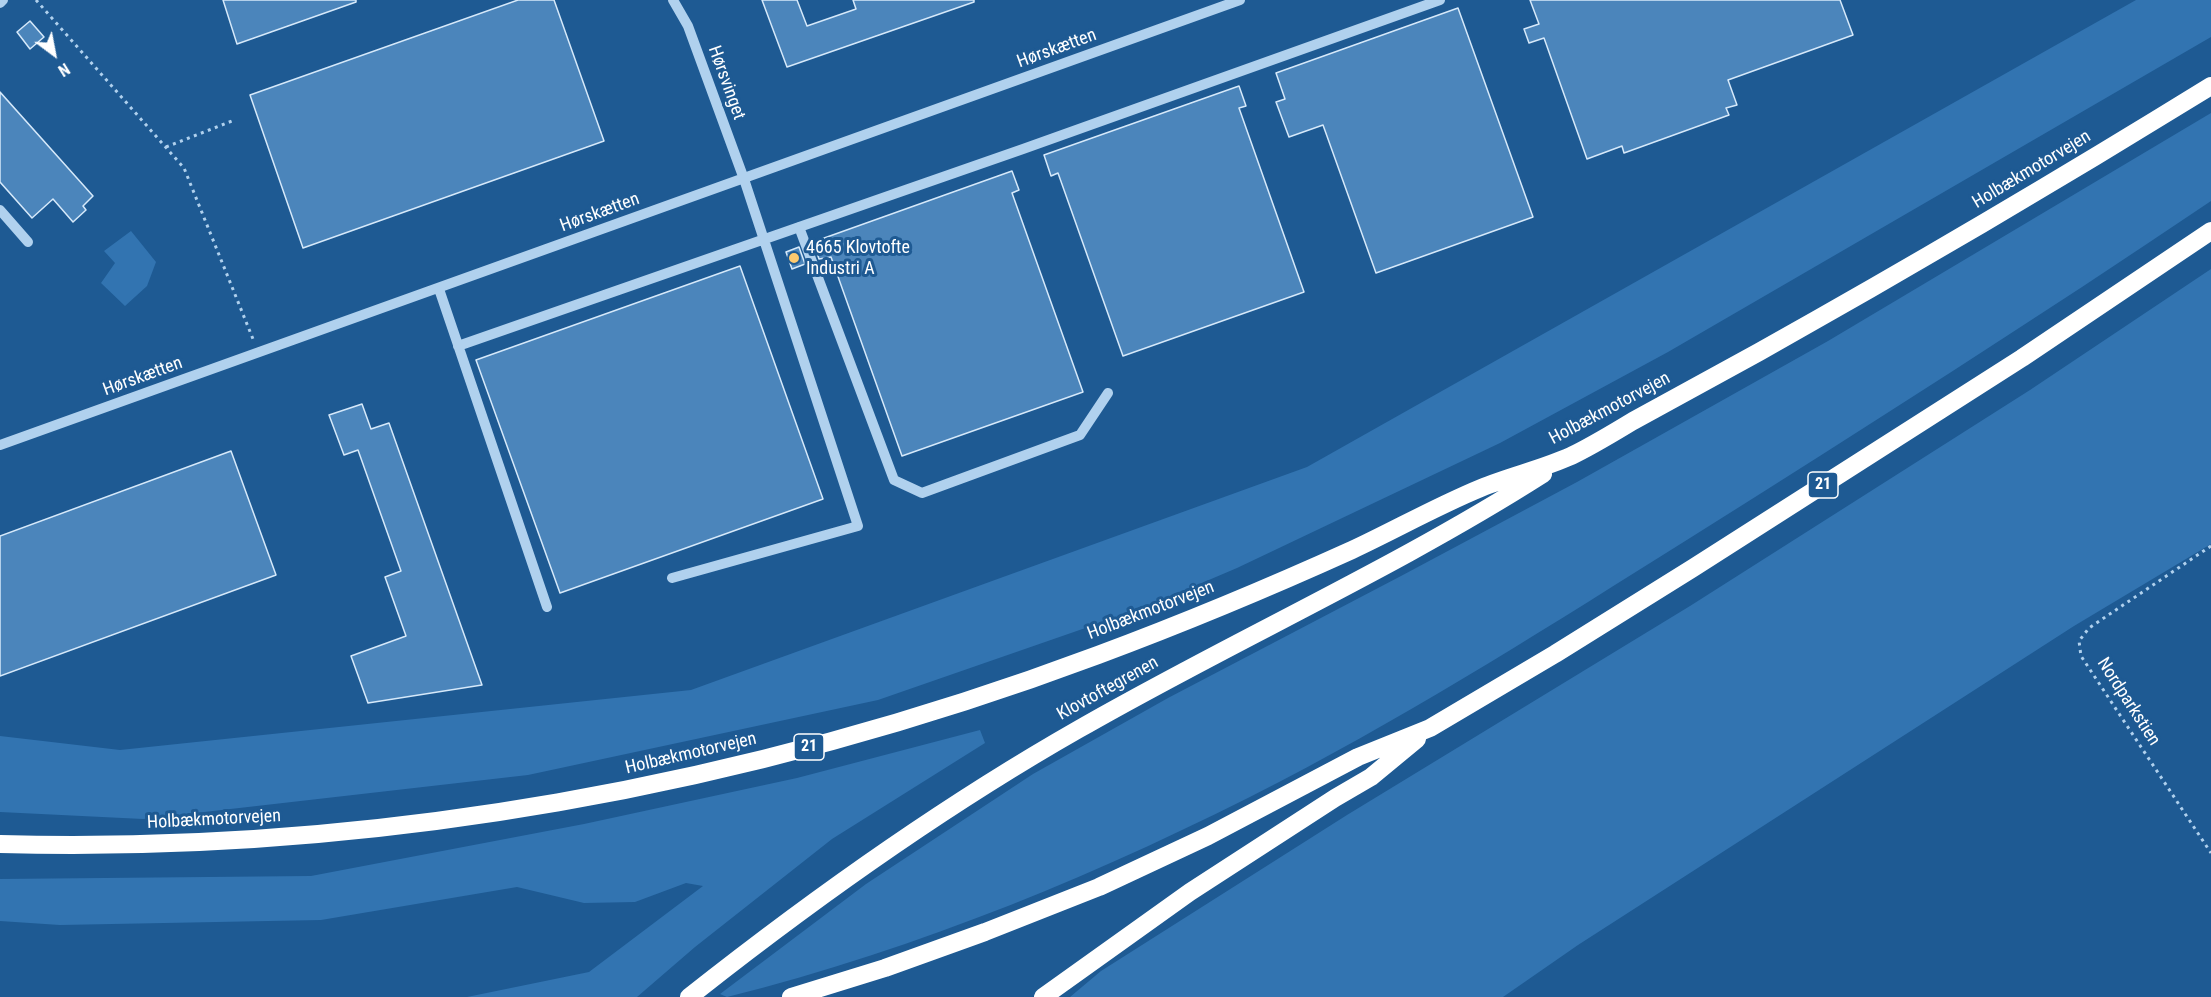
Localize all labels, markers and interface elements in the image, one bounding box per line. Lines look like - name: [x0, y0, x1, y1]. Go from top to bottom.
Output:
- north arrow: [24, 24, 84, 84]
- street label: Hørskætten: [1014, 25, 1100, 73]
- street label: Hørsvinget: [703, 43, 749, 123]
- text: N: [55, 59, 73, 80]
- street label: Holbækmotorvejen: [1969, 126, 2095, 214]
- street label: Hørskætten: [557, 189, 643, 237]
- place label: 4665 Klovtofte Industri A: [806, 237, 910, 280]
- marker: 4665 Klovtofte Industri A: [787, 251, 801, 265]
- street label: Hørskætten: [100, 353, 186, 401]
- street label: Holbækmotorvejen: [1546, 368, 1674, 450]
- road number: 21: [1808, 472, 1838, 498]
- street label: Holbækmotorvejen: [1085, 577, 1217, 645]
- street label: Klovtoftegrenen: [1053, 652, 1163, 726]
- street label: Nordparkstien: [2092, 654, 2164, 750]
- street label: Holbækmotorvejen: [623, 728, 759, 780]
- road number: 21: [794, 734, 824, 760]
- street label: Holbækmotorvejen: [146, 806, 282, 834]

